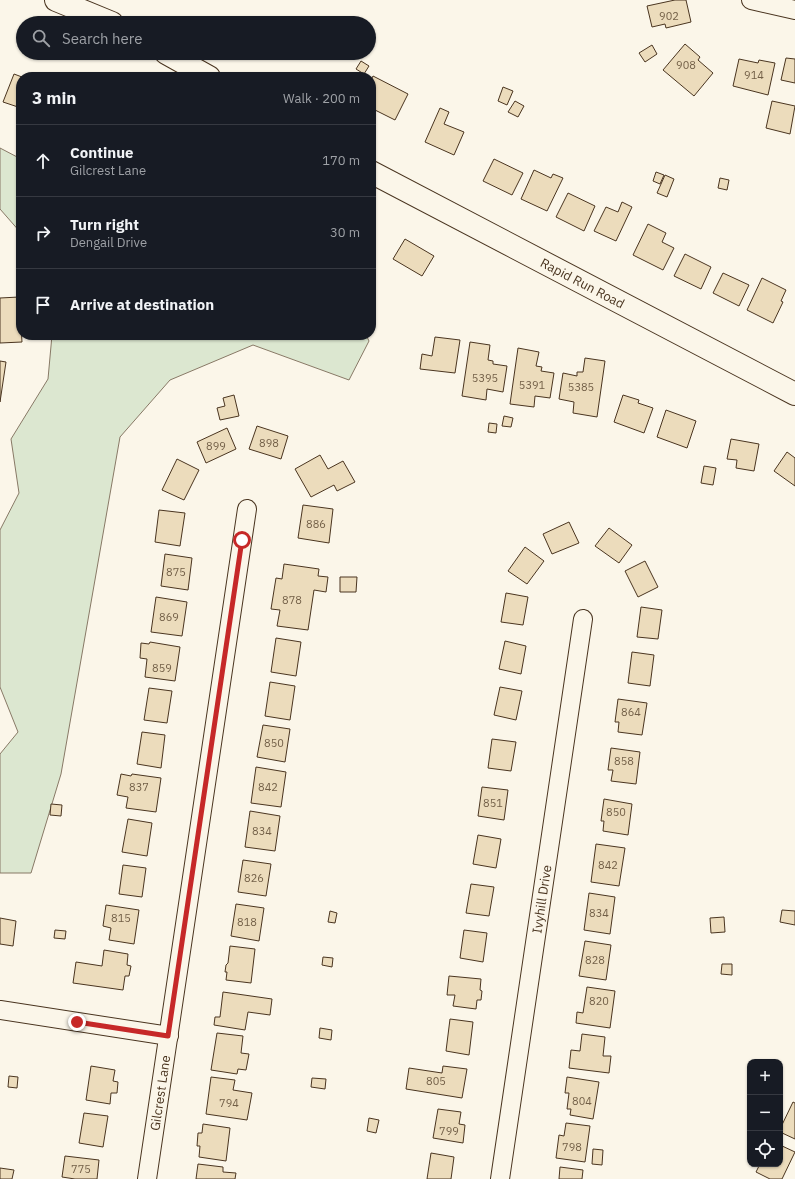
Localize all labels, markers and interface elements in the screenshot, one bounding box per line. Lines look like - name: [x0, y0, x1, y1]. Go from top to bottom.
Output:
- house number: 902: [659, 9, 679, 23]
- search box: [16, 16, 376, 60]
- icon: search: [30, 27, 52, 49]
- text: Search here: [62, 29, 142, 48]
- house number: 908: [676, 58, 696, 72]
- house number: 914: [744, 68, 764, 82]
- text: 3 min: [32, 87, 76, 109]
- text: Walk · 200 m: [283, 90, 360, 107]
- text: Continue: [70, 143, 134, 162]
- icon: ahead: [32, 150, 54, 172]
- text: 170 m: [322, 152, 360, 169]
- text: Gilcrest Lane: [70, 162, 146, 179]
- text: Turn right: [70, 215, 139, 234]
- icon: right: [32, 222, 54, 244]
- text: 30 m: [330, 224, 360, 241]
- text: Dengail Drive: [70, 234, 147, 251]
- street label: Rapid Run Road: [538, 254, 628, 312]
- icon: arrive: [32, 294, 54, 316]
- text: Arrive at destination: [70, 295, 214, 314]
- house number: 5395: [472, 371, 498, 385]
- house number: 5391: [519, 378, 546, 392]
- house number: 5385: [568, 380, 594, 394]
- house number: 898: [259, 436, 279, 450]
- house number: 899: [206, 439, 226, 453]
- house number: 886: [306, 517, 326, 531]
- route start: [233, 531, 251, 549]
- house number: 875: [166, 565, 186, 579]
- house number: 878: [282, 593, 302, 607]
- house number: 869: [159, 610, 179, 624]
- house number: 859: [152, 661, 172, 675]
- house number: 864: [621, 705, 641, 719]
- house number: 850: [264, 736, 284, 750]
- house number: 858: [614, 754, 634, 768]
- house number: 837: [129, 780, 149, 794]
- house number: 842: [258, 780, 278, 794]
- house number: 851: [483, 796, 503, 810]
- house number: 850: [606, 805, 626, 819]
- house number: 834: [252, 824, 272, 838]
- house number: 842: [598, 858, 618, 872]
- street label: Ivyhill Drive: [528, 864, 555, 934]
- house number: 826: [244, 871, 264, 885]
- house number: 834: [589, 906, 609, 920]
- house number: 815: [111, 911, 131, 925]
- house number: 818: [237, 915, 257, 929]
- house number: 828: [585, 953, 605, 967]
- house number: 820: [589, 994, 609, 1008]
- route end: [68, 1013, 86, 1031]
- street label: Gilcrest Lane: [146, 1054, 174, 1132]
- map controls: [747, 1059, 783, 1167]
- button: +: [747, 1059, 783, 1095]
- house number: 805: [426, 1074, 446, 1088]
- house number: 804: [572, 1094, 592, 1108]
- button: −: [747, 1095, 783, 1131]
- house number: 794: [219, 1096, 239, 1110]
- house number: 799: [439, 1124, 459, 1138]
- button: locate: [747, 1131, 783, 1167]
- house number: 798: [562, 1140, 582, 1154]
- house number: 775: [71, 1162, 91, 1176]

